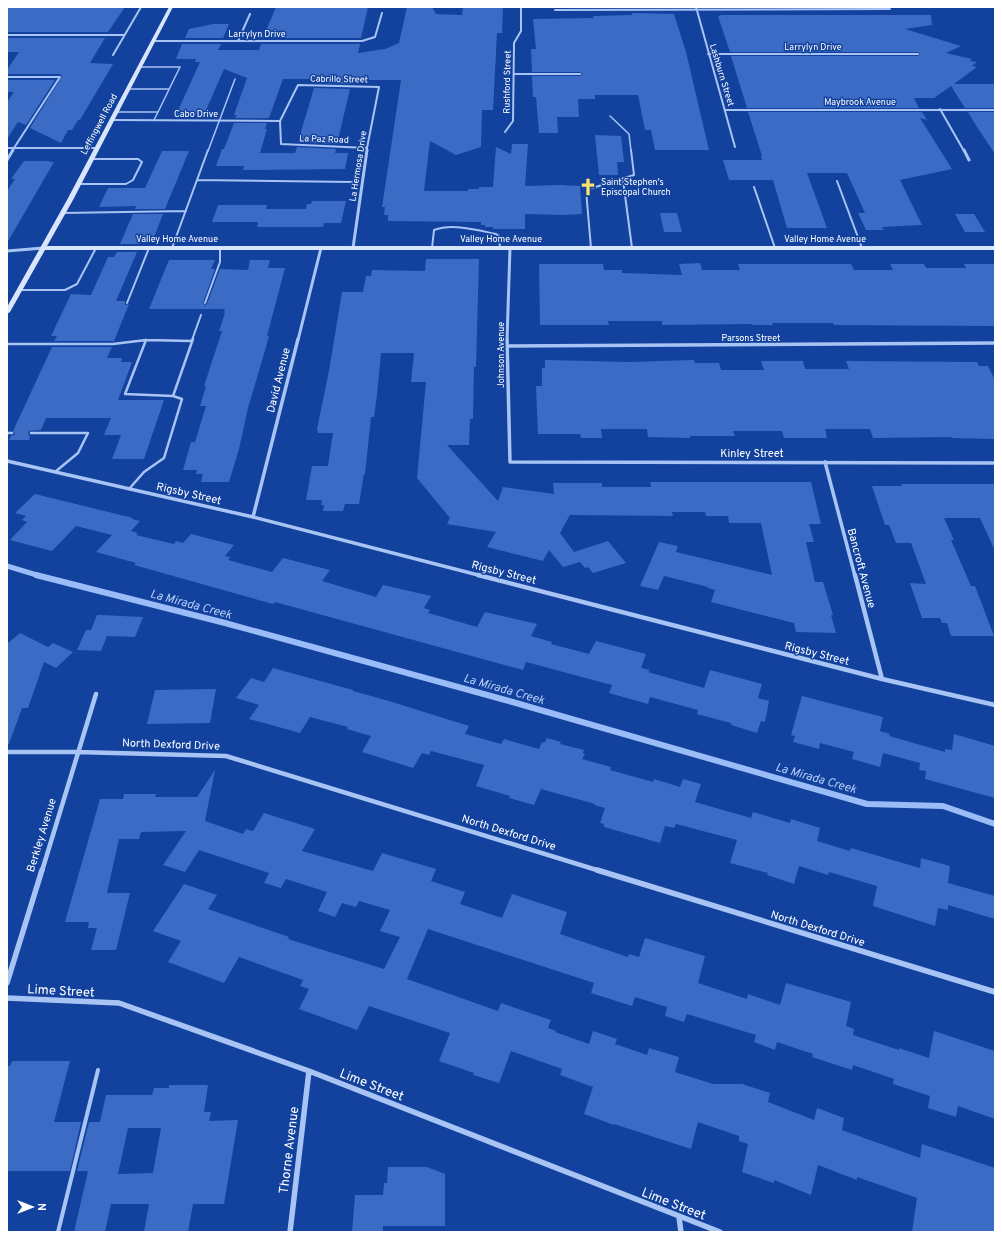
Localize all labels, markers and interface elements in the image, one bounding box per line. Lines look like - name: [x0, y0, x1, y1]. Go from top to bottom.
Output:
- street label: Larrylyn Drive: [228, 29, 286, 40]
- street label: Larrylyn Drive: [784, 42, 842, 53]
- street label: Lashburn Street: [707, 43, 736, 108]
- street label: Rushford Street: [501, 50, 514, 114]
- street label: Cabrillo Street: [310, 73, 368, 86]
- street label: Leffingwell Road: [79, 92, 120, 157]
- street label: Maybrook Avenue: [824, 97, 896, 108]
- street label: Cabo Drive: [174, 109, 218, 120]
- street label: La Hermosa Drive: [347, 130, 370, 202]
- street label: La Paz Road: [299, 133, 349, 146]
- church icon: Saint Stephen's Episcopal Church: [578, 177, 598, 197]
- place label: Saint Stephen's Episcopal Church: [601, 177, 671, 198]
- street label: Valley Home Avenue: [136, 234, 218, 245]
- street label: Valley Home Avenue: [460, 234, 542, 245]
- street label: Valley Home Avenue: [784, 234, 866, 245]
- street label: Johnson Avenue: [496, 322, 507, 388]
- street label: Parsons Street: [721, 333, 781, 344]
- street label: David Avenue: [264, 346, 294, 414]
- street label: Kinley Street: [720, 447, 784, 461]
- street label: Rigsby Street: [155, 480, 223, 508]
- street label: Bancroft Avenue: [844, 527, 878, 610]
- street label: Rigsby Street: [470, 558, 538, 588]
- water label: La Mirada Creek: [148, 586, 234, 624]
- street label: Rigsby Street: [783, 639, 851, 669]
- water label: La Mirada Creek: [461, 671, 547, 709]
- street label: North Dexford Drive: [122, 736, 220, 754]
- water label: La Mirada Creek: [773, 760, 859, 798]
- street label: Berkley Avenue: [24, 796, 60, 874]
- street label: North Dexford Drive: [460, 812, 558, 854]
- street label: North Dexford Drive: [769, 908, 867, 950]
- street label: Lime Street: [27, 982, 95, 1002]
- street label: Lime Street: [337, 1066, 406, 1105]
- street label: Thorne Avenue: [277, 1106, 303, 1195]
- street label: Lime Street: [639, 1185, 708, 1224]
- north arrow: [12, 1187, 52, 1227]
- text: N: [34, 1203, 48, 1211]

